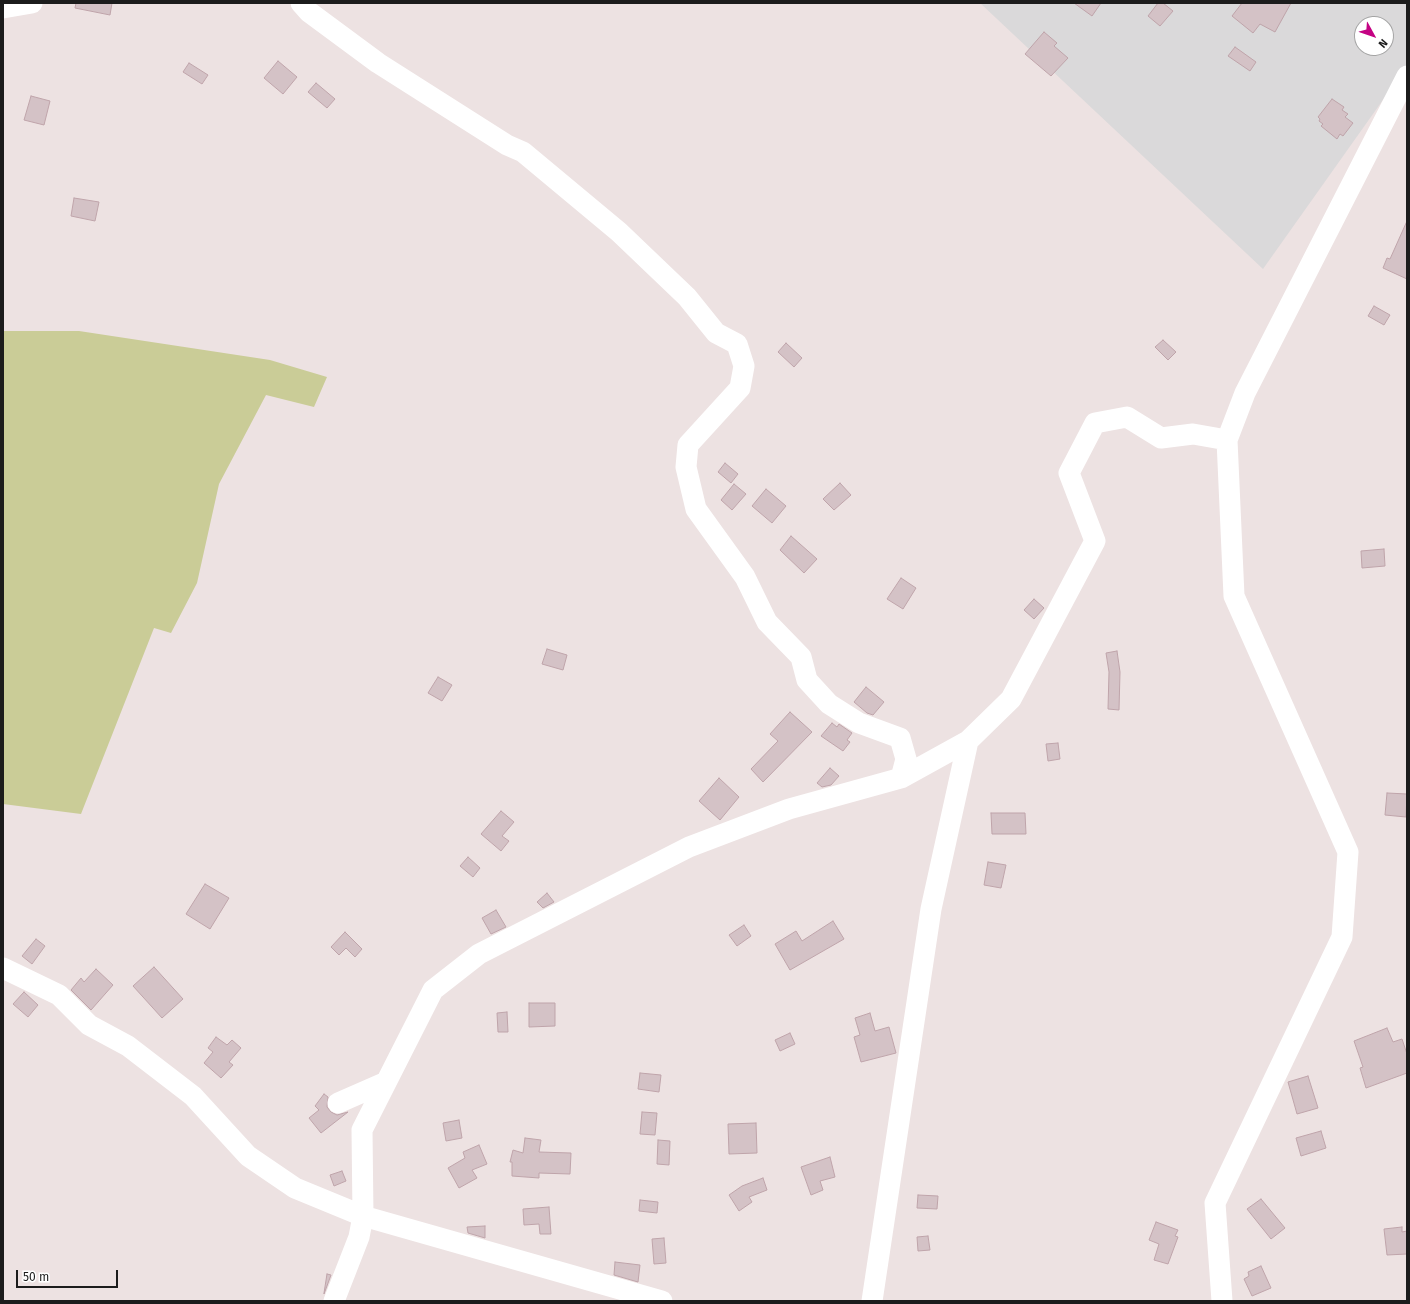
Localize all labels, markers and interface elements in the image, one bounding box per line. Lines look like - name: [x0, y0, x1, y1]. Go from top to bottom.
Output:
- north arrow: [1354, 16, 1394, 56]
- text: N: [1375, 36, 1390, 50]
- scale bar: [18, 1262, 120, 1288]
- text: 50 m: [23, 1270, 49, 1284]

